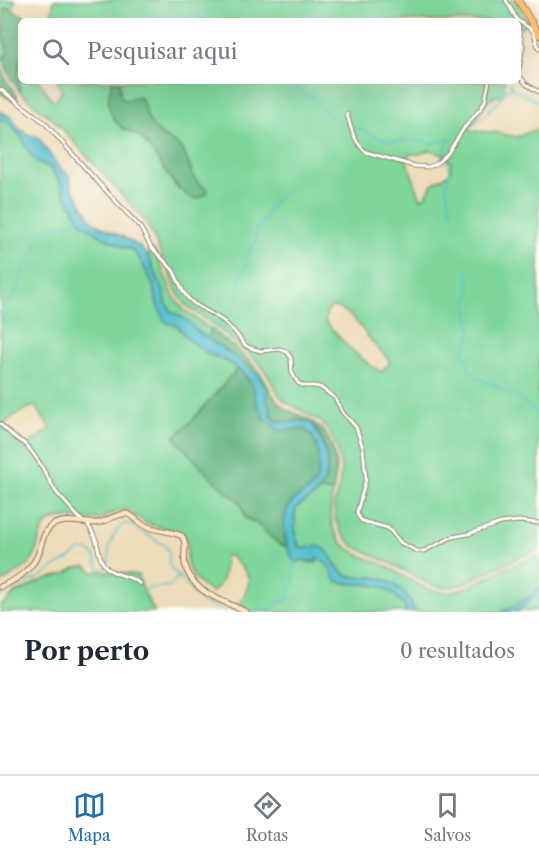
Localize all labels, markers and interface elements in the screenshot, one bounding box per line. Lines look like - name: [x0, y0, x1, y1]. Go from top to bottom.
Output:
- search box: [18, 18, 521, 84]
- icon: search: [39, 35, 72, 68]
- text: Pesquisar aqui: [87, 38, 237, 65]
- text: Por perto: [24, 635, 149, 667]
- text: 0 resultados: [400, 639, 515, 663]
- tab: Mapa: [68, 789, 110, 845]
- tab: Rotas: [246, 789, 288, 845]
- tab: Salvos: [424, 789, 471, 845]

